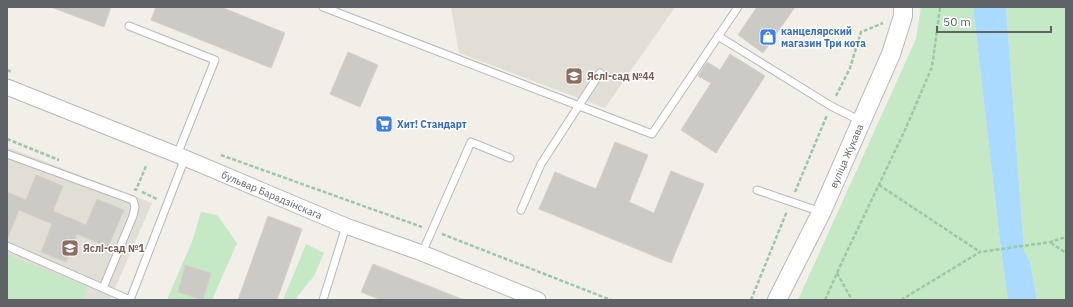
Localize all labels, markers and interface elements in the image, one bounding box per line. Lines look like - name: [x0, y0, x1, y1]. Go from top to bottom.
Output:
- scale bar: [937, 8, 1051, 34]
- text: 50 m: [943, 14, 971, 29]
- place label: канцелярский магазин Три кота: [781, 25, 866, 50]
- shop icon: канцелярский магазин Три кота: [758, 27, 778, 47]
- school or university icon: Яслі-сад №44: [564, 66, 584, 86]
- place label: Яслі-сад №44: [587, 70, 655, 83]
- supermarket icon: Хит! Стандарт: [374, 114, 394, 134]
- place label: Хит! Стандарт: [397, 118, 467, 131]
- street label: вуліца Жукава: [826, 121, 866, 190]
- street label: бульвар Барадзінскага: [220, 168, 325, 222]
- school or university icon: Яслі-сад №1: [60, 238, 80, 258]
- place label: Яслі-сад №1: [83, 242, 145, 255]

